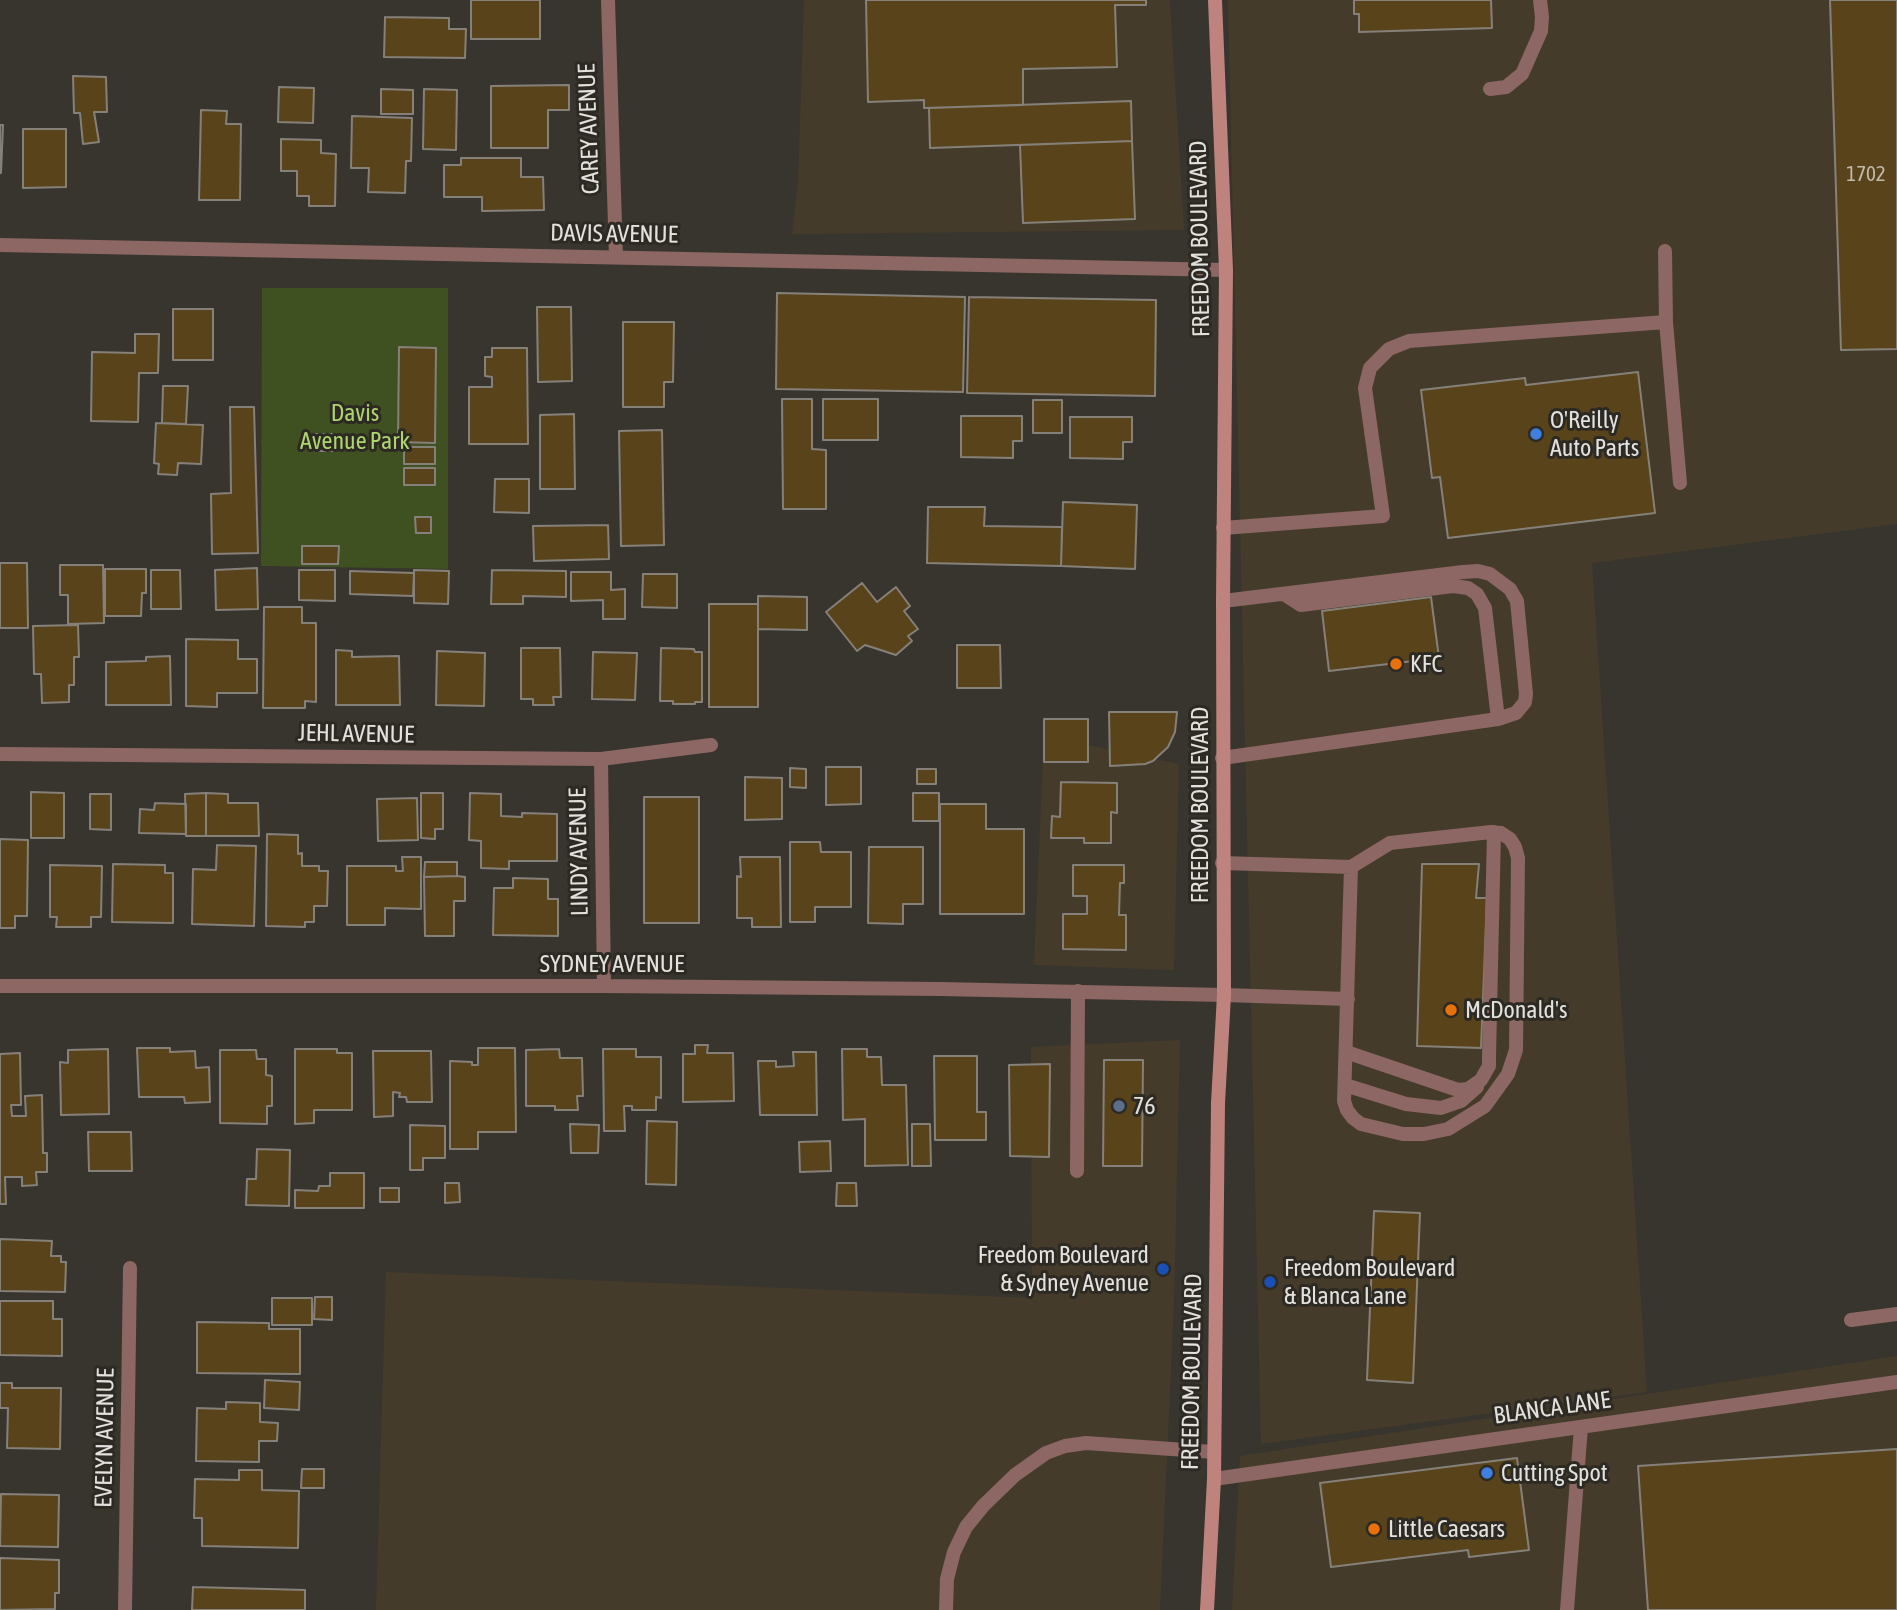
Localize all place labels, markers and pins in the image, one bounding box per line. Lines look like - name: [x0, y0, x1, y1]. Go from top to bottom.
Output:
- place label: O'Reilly Auto Parts: [1550, 406, 1639, 462]
- marker: O'Reilly Auto Parts: [1528, 426, 1544, 442]
- place label: KFC: [1410, 650, 1442, 678]
- marker: KFC: [1388, 656, 1404, 672]
- place label: McDonald's: [1465, 996, 1567, 1024]
- marker: McDonald's: [1443, 1002, 1459, 1018]
- place label: 76: [1133, 1092, 1156, 1120]
- marker: 76: [1111, 1098, 1127, 1114]
- place label: Freedom Boulevard & Sydney Avenue: [978, 1241, 1149, 1297]
- place label: Freedom Boulevard & Blanca Lane: [1284, 1254, 1455, 1310]
- marker: Freedom Boulevard & Sydney Avenue: [1155, 1261, 1171, 1277]
- marker: Freedom Boulevard & Blanca Lane: [1262, 1274, 1278, 1290]
- place label: Cutting Spot: [1501, 1459, 1608, 1487]
- marker: Cutting Spot: [1479, 1465, 1495, 1481]
- place label: Little Caesars: [1388, 1515, 1505, 1543]
- marker: Little Caesars: [1366, 1521, 1382, 1537]

